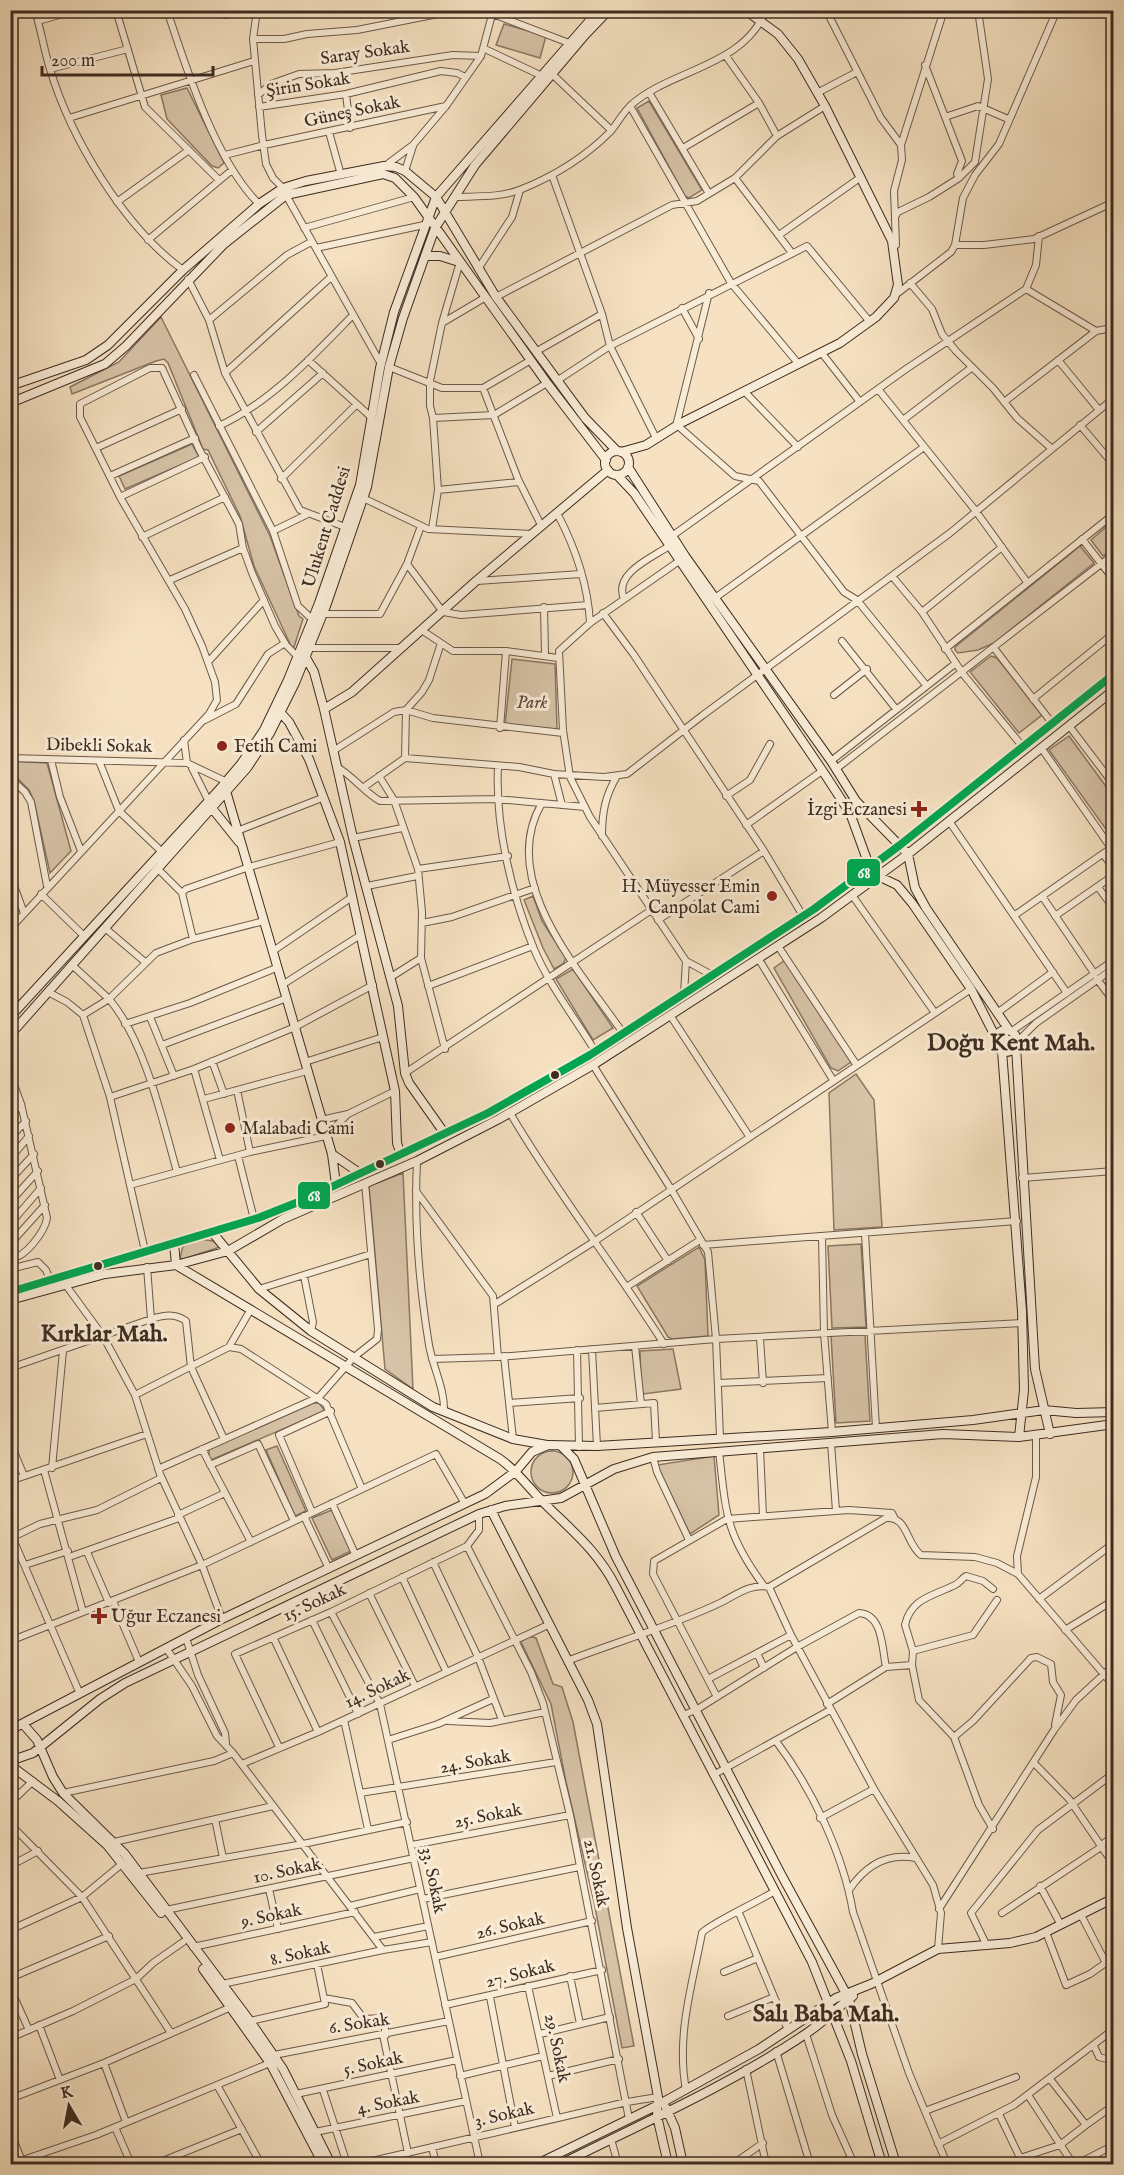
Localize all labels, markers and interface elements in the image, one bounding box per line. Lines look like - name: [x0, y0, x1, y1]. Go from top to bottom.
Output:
- street label: Saray Sokak: [319, 36, 412, 71]
- scale bar: [42, 39, 213, 77]
- text: 200 m: [51, 50, 95, 73]
- street label: Şirin Sokak: [265, 67, 352, 103]
- street label: Güneş Sokak: [302, 91, 403, 134]
- street label: Ulukent Caddesi: [298, 464, 357, 591]
- park label: Park: [516, 692, 548, 715]
- street label: Dibekli Sokak: [46, 734, 153, 759]
- place label: Fetih Cami: [234, 736, 318, 759]
- marker: Fetih Cami: [215, 739, 229, 753]
- place label: İzgi Eczanesi: [807, 798, 907, 822]
- marker: İzgi Eczanesi: [912, 802, 926, 816]
- line badge: 68: [846, 858, 881, 887]
- text: 68: [857, 864, 871, 884]
- place label: H. Müyesser Emin Canpolat Cami: [622, 876, 760, 920]
- marker: H. Müyesser Emin Canpolat Cami: [765, 889, 779, 903]
- district label: Doğu Kent Mah.: [927, 1028, 1095, 1059]
- unlabelled marker: [549, 1069, 561, 1081]
- place label: Malabadi Cami: [242, 1118, 355, 1141]
- marker: Malabadi Cami: [223, 1121, 237, 1135]
- unlabelled marker: [374, 1158, 386, 1170]
- line badge: 68: [297, 1181, 331, 1210]
- text: 68: [307, 1187, 321, 1207]
- unlabelled marker: [92, 1260, 104, 1272]
- district label: Kırklar Mah.: [40, 1319, 168, 1350]
- street label: 15. Sokak: [279, 1579, 350, 1628]
- place label: Uğur Eczanesi: [111, 1606, 221, 1629]
- marker: Uğur Eczanesi: [92, 1609, 106, 1623]
- street label: 14. Sokak: [341, 1664, 414, 1714]
- street label: 24. Sokak: [438, 1745, 513, 1780]
- street label: 25. Sokak: [452, 1799, 525, 1834]
- street label: 21. Sokak: [577, 1837, 614, 1910]
- street label: 33. Sokak: [414, 1845, 451, 1916]
- street label: 10. Sokak: [251, 1853, 324, 1890]
- street label: 9. Sokak: [238, 1899, 304, 1934]
- street label: 26. Sokak: [474, 1907, 547, 1946]
- street label: 8. Sokak: [268, 1937, 333, 1972]
- street label: 27. Sokak: [483, 1955, 558, 1994]
- district label: Salı Baba Mah.: [753, 1999, 899, 2030]
- street label: 6. Sokak: [327, 2008, 392, 2041]
- street label: 29. Sokak: [538, 2012, 575, 2085]
- street label: 5. Sokak: [341, 2047, 406, 2082]
- north arrow: [39, 2076, 99, 2136]
- text: K: [59, 2082, 76, 2104]
- street label: 4. Sokak: [355, 2086, 422, 2121]
- street label: 3. Sokak: [472, 2097, 537, 2133]

